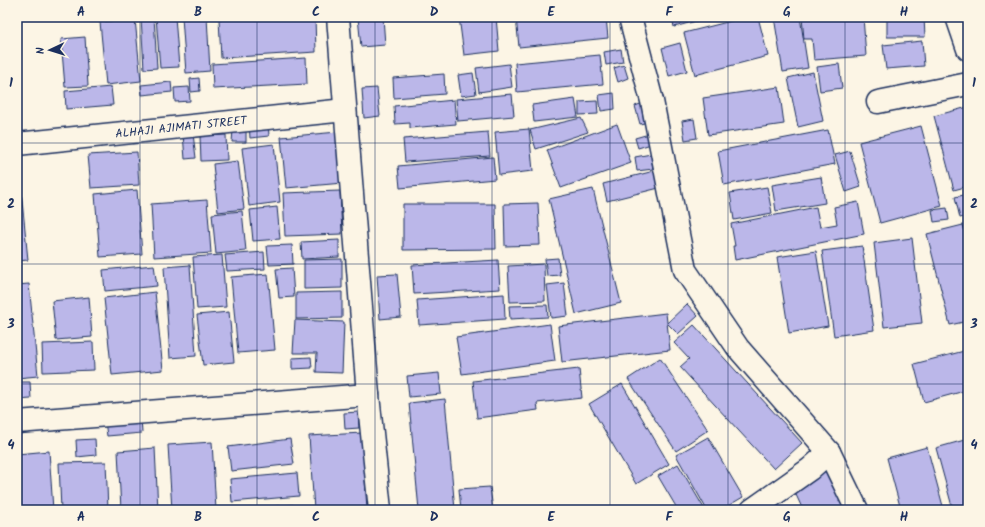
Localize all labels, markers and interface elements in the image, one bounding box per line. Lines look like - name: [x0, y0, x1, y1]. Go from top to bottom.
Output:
- text: A: [77, 2, 85, 23]
- text: B: [194, 2, 202, 23]
- text: C: [312, 2, 320, 23]
- text: D: [430, 2, 439, 23]
- text: E: [547, 2, 555, 23]
- text: F: [665, 2, 673, 23]
- text: G: [783, 2, 791, 23]
- text: H: [900, 2, 909, 23]
- north arrow: [30, 30, 70, 70]
- text: N: [32, 46, 50, 55]
- text: 1: [9, 73, 13, 94]
- text: 1: [972, 73, 976, 94]
- street label: ALHAJI AJIMATI STREET: [114, 111, 249, 144]
- text: 2: [7, 194, 15, 215]
- text: 2: [970, 194, 978, 215]
- text: 3: [6, 314, 15, 335]
- text: 3: [969, 314, 978, 335]
- text: 4: [7, 435, 15, 456]
- text: 4: [970, 435, 978, 456]
- text: A: [77, 507, 85, 527]
- text: B: [194, 507, 202, 527]
- text: C: [312, 507, 320, 527]
- text: D: [430, 507, 439, 527]
- text: E: [547, 507, 555, 527]
- text: F: [665, 507, 673, 527]
- text: G: [783, 507, 791, 527]
- text: H: [900, 507, 909, 527]

